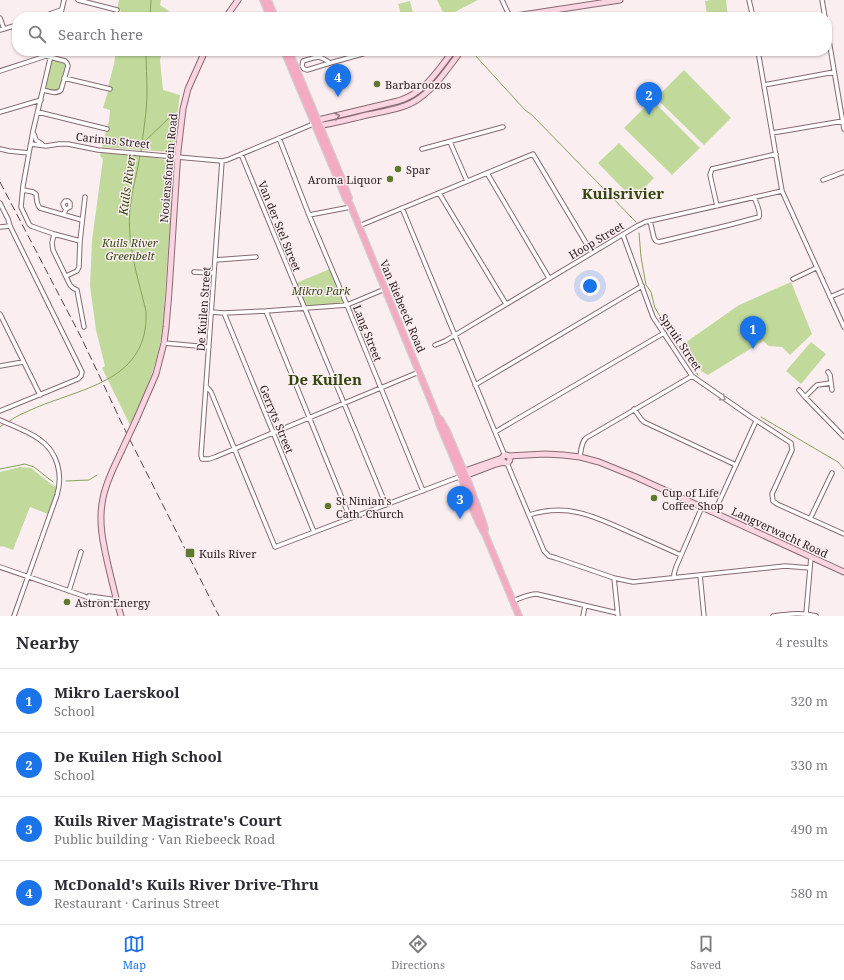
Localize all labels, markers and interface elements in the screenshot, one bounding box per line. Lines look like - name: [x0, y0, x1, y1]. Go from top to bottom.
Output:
- search box: [12, 12, 832, 56]
- icon: search: [26, 23, 48, 45]
- text: Search here: [58, 24, 143, 44]
- pin: 4: [325, 64, 351, 97]
- place label: Barbaroozos: [385, 77, 451, 92]
- marker: Barbaroozos: [372, 79, 382, 89]
- pin: 2: [636, 82, 662, 115]
- street label: Nooiensfontein Road: [156, 112, 180, 223]
- one-way arrow: [334, 112, 340, 120]
- street label: Carinus Street: [75, 129, 151, 151]
- water label: Kuils River: [114, 153, 140, 217]
- place label: Spar: [406, 162, 431, 177]
- marker: Spar: [393, 164, 403, 174]
- place label: Aroma Liquor: [308, 172, 383, 187]
- marker: Aroma Liquor: [385, 174, 395, 184]
- street label: Van der Stel Street: [255, 179, 305, 274]
- district label: Kuilsrivier: [582, 183, 664, 203]
- street label: Hoop Street: [566, 218, 626, 262]
- park label: Kuils River Greenbelt: [101, 235, 159, 263]
- street label: Van Riebeeck Road: [377, 257, 429, 355]
- street label: De Kuilen Street: [193, 266, 213, 352]
- your location: [580, 276, 600, 296]
- park label: Mikro Park: [291, 283, 351, 298]
- street label: Lang Street: [350, 303, 386, 364]
- street label: Spruit Street: [656, 311, 706, 374]
- pin: 1: [740, 316, 766, 349]
- district label: De Kuilen: [288, 369, 362, 389]
- street label: Gerryts Street: [256, 382, 298, 456]
- one-way arrow: [719, 393, 726, 400]
- place label: Cup of Life Coffee Shop: [662, 485, 724, 513]
- pin: 3: [447, 486, 473, 519]
- place label: St Ninian's Cath. Church: [336, 493, 404, 521]
- marker: Cup of Life Coffee Shop: [649, 493, 659, 503]
- marker: St Ninian's Cath. Church: [323, 501, 333, 511]
- street label: Langverwacht Road: [729, 503, 831, 561]
- place label: Kuils River: [199, 546, 257, 561]
- marker: Kuils River: [184, 547, 196, 559]
- place label: Astron Energy: [75, 595, 151, 610]
- marker: Astron Energy: [62, 597, 72, 607]
- text: Nearby: [16, 631, 79, 654]
- text: 4 results: [776, 633, 828, 651]
- text: Mikro Laerskool: [54, 682, 179, 702]
- text: 1: [25, 692, 33, 710]
- text: 320 m: [791, 692, 828, 710]
- text: School: [54, 702, 95, 720]
- text: De Kuilen High School: [54, 746, 222, 766]
- text: 2: [25, 756, 33, 774]
- text: 330 m: [791, 756, 828, 774]
- text: School: [54, 766, 95, 784]
- text: Kuils River Magistrate's Court: [54, 810, 282, 830]
- text: 3: [25, 820, 33, 838]
- text: 490 m: [791, 820, 828, 838]
- text: Public building · Van Riebeeck Road: [54, 830, 275, 848]
- text: McDonald's Kuils River Drive-Thru: [54, 874, 319, 894]
- text: 4: [25, 884, 33, 902]
- text: 580 m: [791, 884, 828, 902]
- text: Restaurant · Carinus Street: [54, 894, 219, 912]
- tab: Map: [123, 933, 146, 972]
- tab: Directions: [391, 933, 445, 972]
- tab: Saved: [690, 933, 721, 972]

